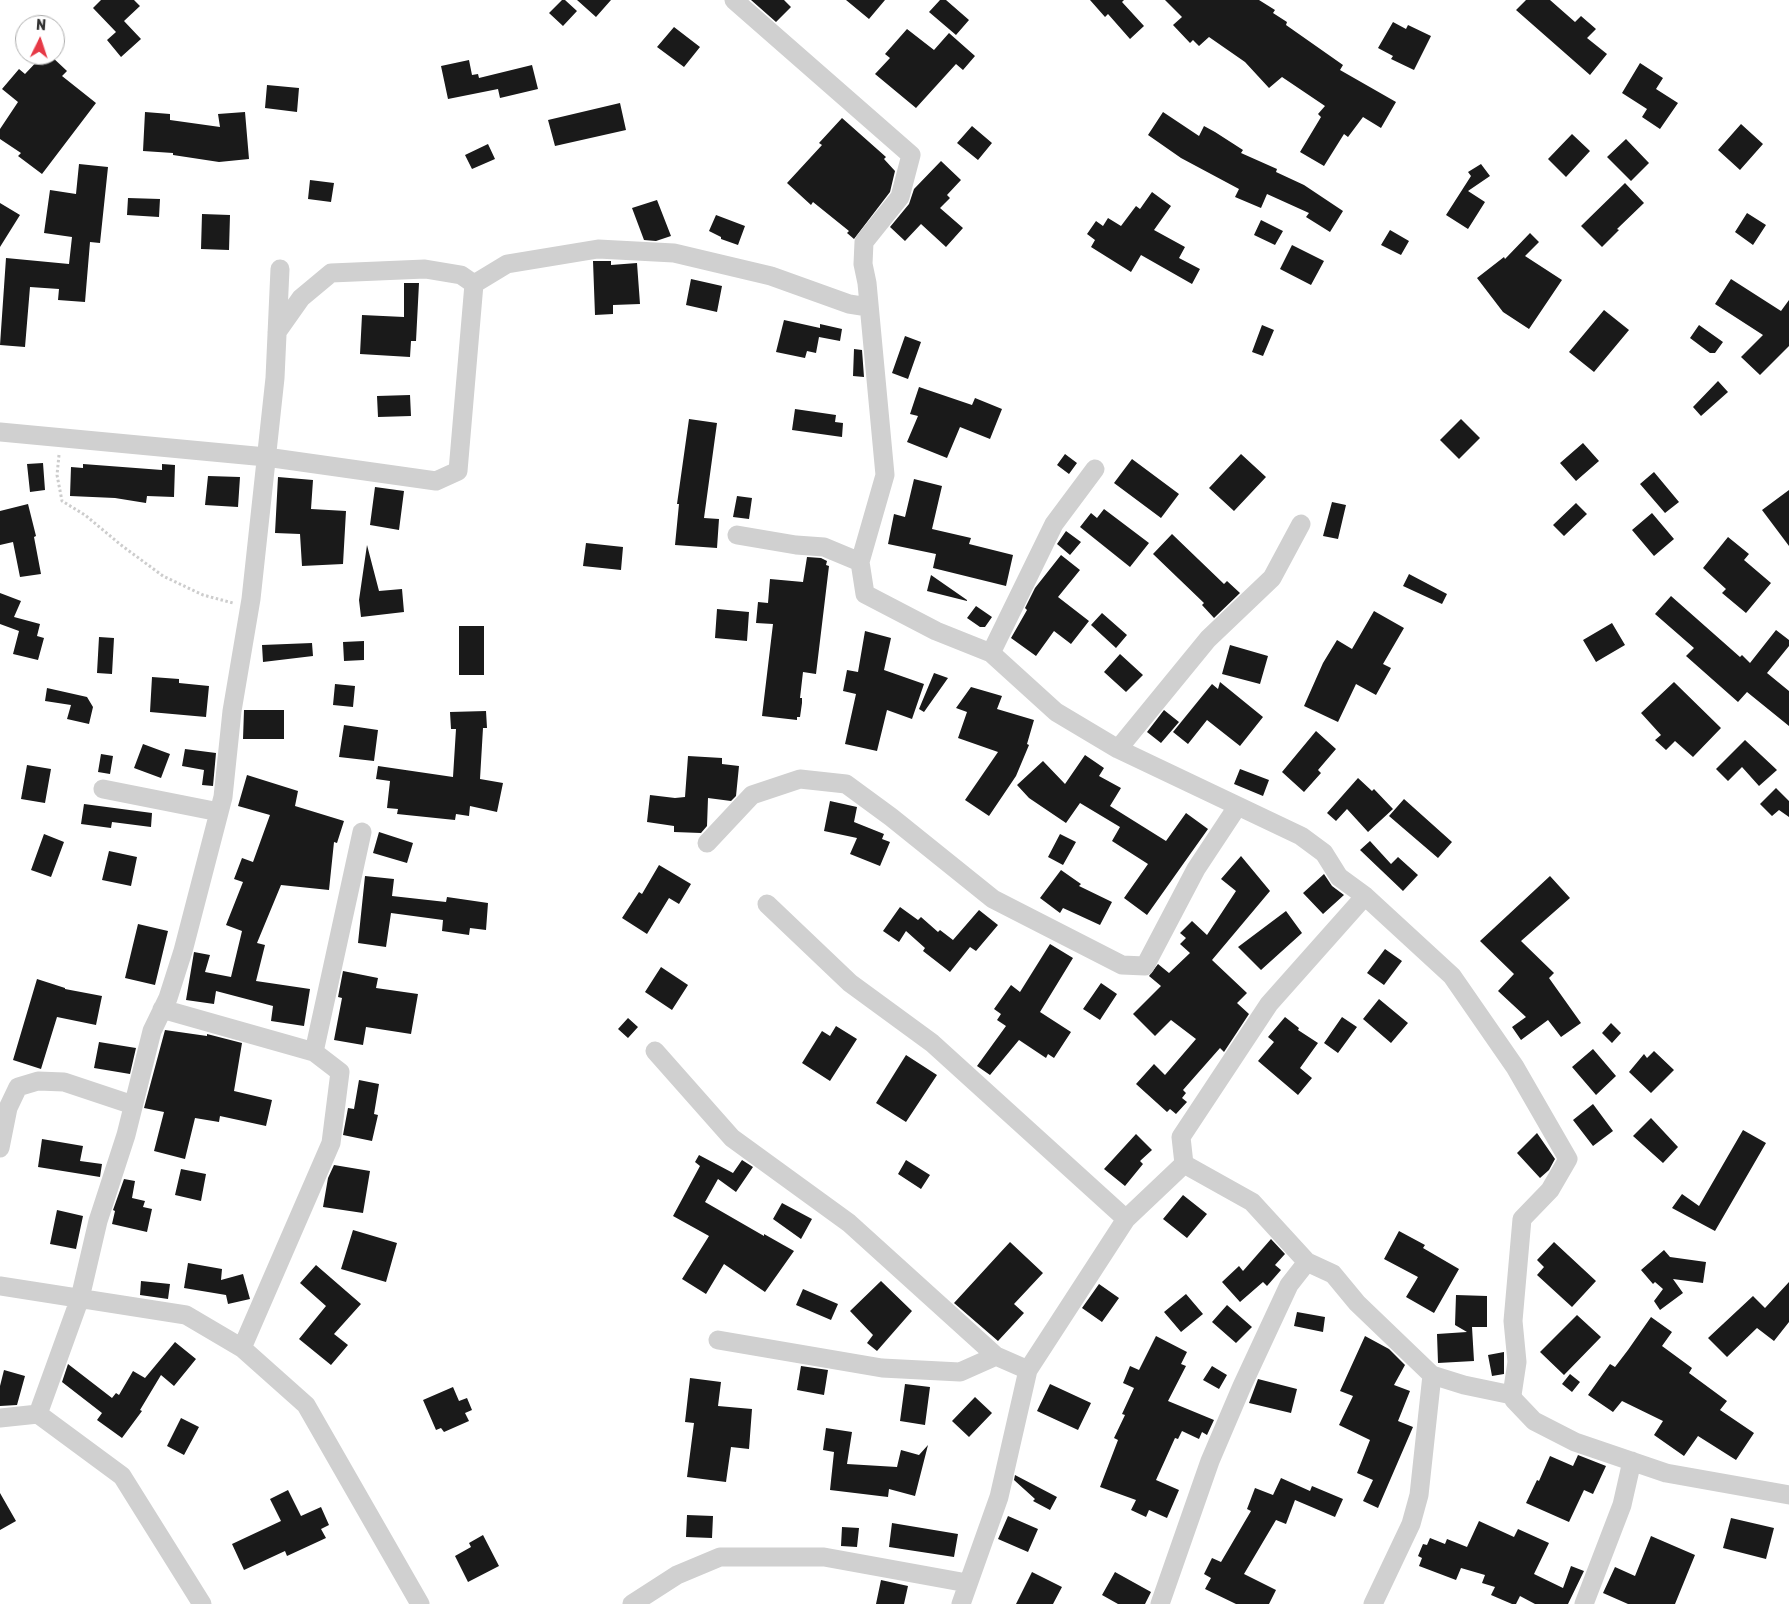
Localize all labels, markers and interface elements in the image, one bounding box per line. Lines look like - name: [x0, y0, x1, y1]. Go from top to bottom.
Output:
- north arrow: [15, 15, 65, 65]
- text: N: [35, 17, 47, 34]

